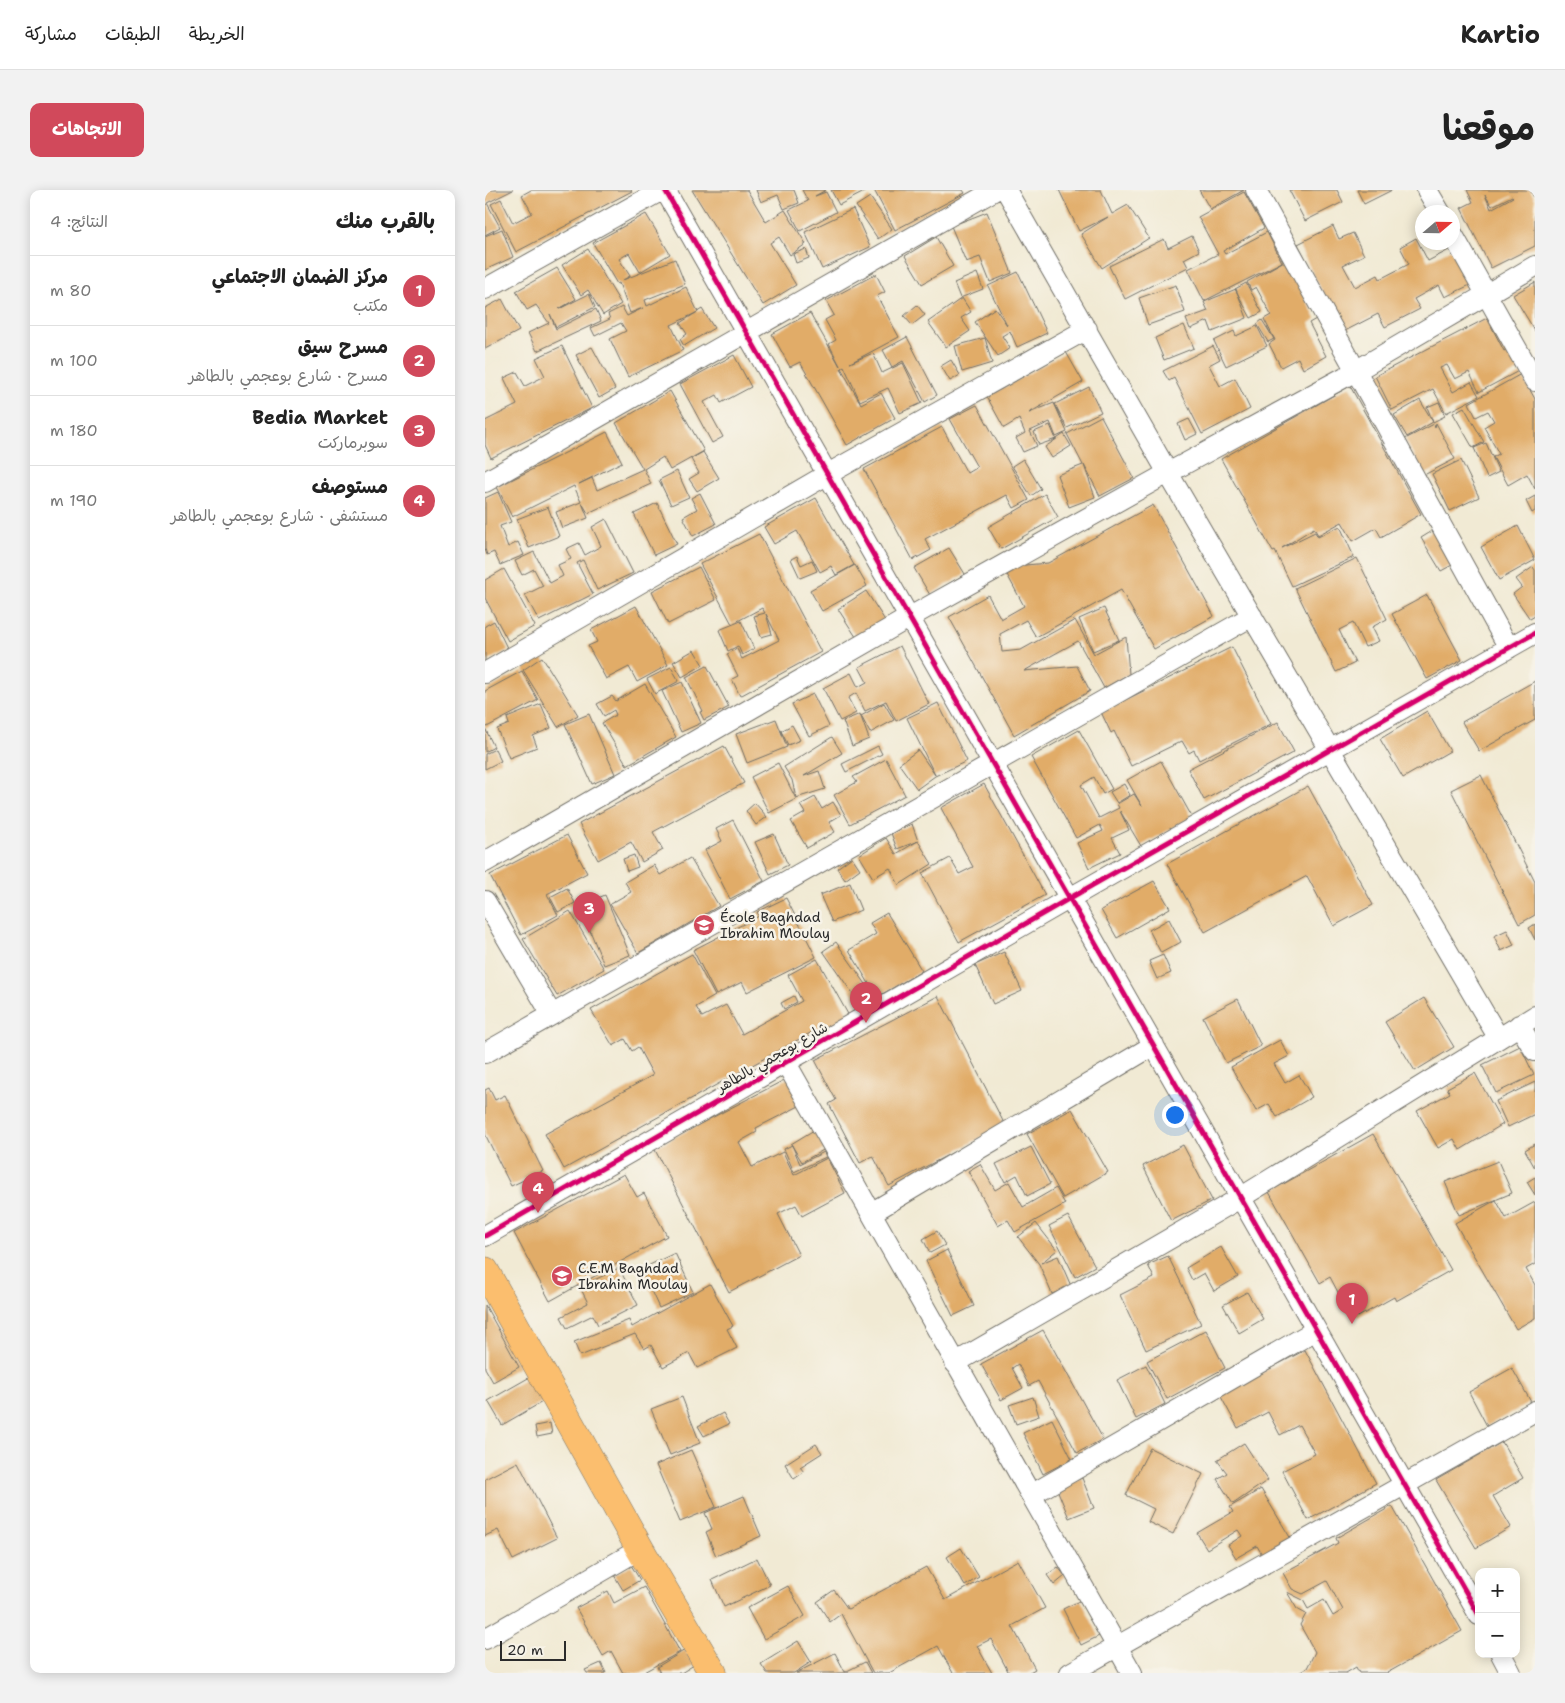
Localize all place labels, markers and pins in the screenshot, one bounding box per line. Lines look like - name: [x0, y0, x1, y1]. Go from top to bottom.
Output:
- pin: 3: [573, 892, 605, 933]
- place label: École Baghdad Ibrahim Moulay: [720, 908, 830, 942]
- school or university icon: École Baghdad Ibrahim Moulay: [692, 913, 716, 937]
- pin: 2: [850, 982, 882, 1023]
- pin: 4: [522, 1172, 554, 1213]
- place label: C.E.M Baghdad Ibrahim Moulay: [578, 1259, 688, 1293]
- school or university icon: C.E.M Baghdad Ibrahim Moulay: [550, 1264, 574, 1288]
- pin: 1: [1336, 1283, 1368, 1324]

